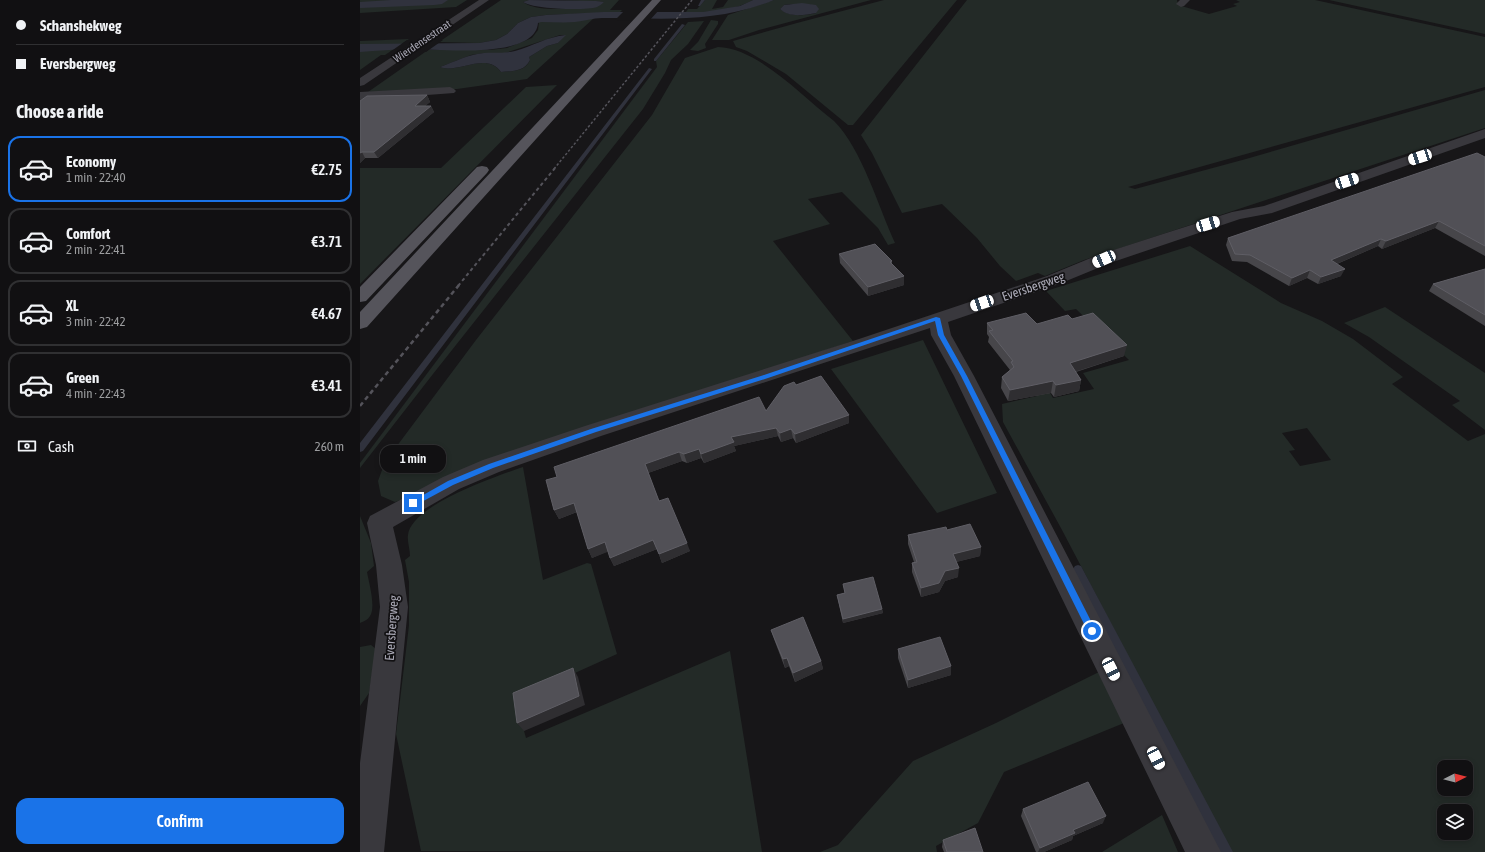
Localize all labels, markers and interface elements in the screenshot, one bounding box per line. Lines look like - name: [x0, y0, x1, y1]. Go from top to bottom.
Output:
- text: Schanshekweg: [40, 17, 121, 34]
- street label: Wierdensestraat: [391, 17, 453, 65]
- text: Eversbergweg: [40, 55, 115, 72]
- text: Choose a ride: [16, 101, 104, 122]
- car: [1407, 148, 1433, 166]
- icon: car: [18, 151, 54, 187]
- text: Economy: [66, 153, 116, 170]
- text: €2.75: [311, 161, 342, 178]
- text: 1 min · 22:40: [66, 170, 126, 185]
- car: [1334, 172, 1360, 190]
- car: [1195, 215, 1221, 233]
- icon: car: [18, 223, 54, 259]
- text: Comfort: [66, 225, 110, 242]
- text: €3.71: [311, 233, 342, 250]
- text: 2 min · 22:41: [66, 242, 126, 257]
- car: [1091, 249, 1117, 269]
- street label: Eversbergweg: [1000, 269, 1067, 304]
- car: [969, 293, 995, 313]
- icon: car: [18, 295, 54, 331]
- text: XL: [66, 297, 79, 314]
- text: €4.67: [311, 305, 342, 322]
- text: 3 min · 22:42: [66, 314, 126, 329]
- icon: car: [18, 367, 54, 403]
- text: Green: [66, 369, 99, 386]
- text: €3.41: [311, 377, 342, 394]
- text: 4 min · 22:43: [66, 386, 126, 401]
- icon: cash: [16, 435, 38, 457]
- text: Cash: [48, 438, 74, 455]
- text: 260 m: [315, 439, 344, 454]
- callout: 1 min: [380, 445, 446, 473]
- text: 1 min: [400, 451, 426, 466]
- route end: [404, 494, 422, 512]
- street label: Eversbergweg: [382, 595, 401, 661]
- route start: [1083, 622, 1101, 640]
- car: [1100, 656, 1122, 682]
- car: [1145, 745, 1167, 771]
- north arrow: [1437, 760, 1473, 796]
- map controls: [1437, 760, 1473, 840]
- button: Confirm: [16, 798, 344, 844]
- button: layers: [1437, 804, 1473, 840]

